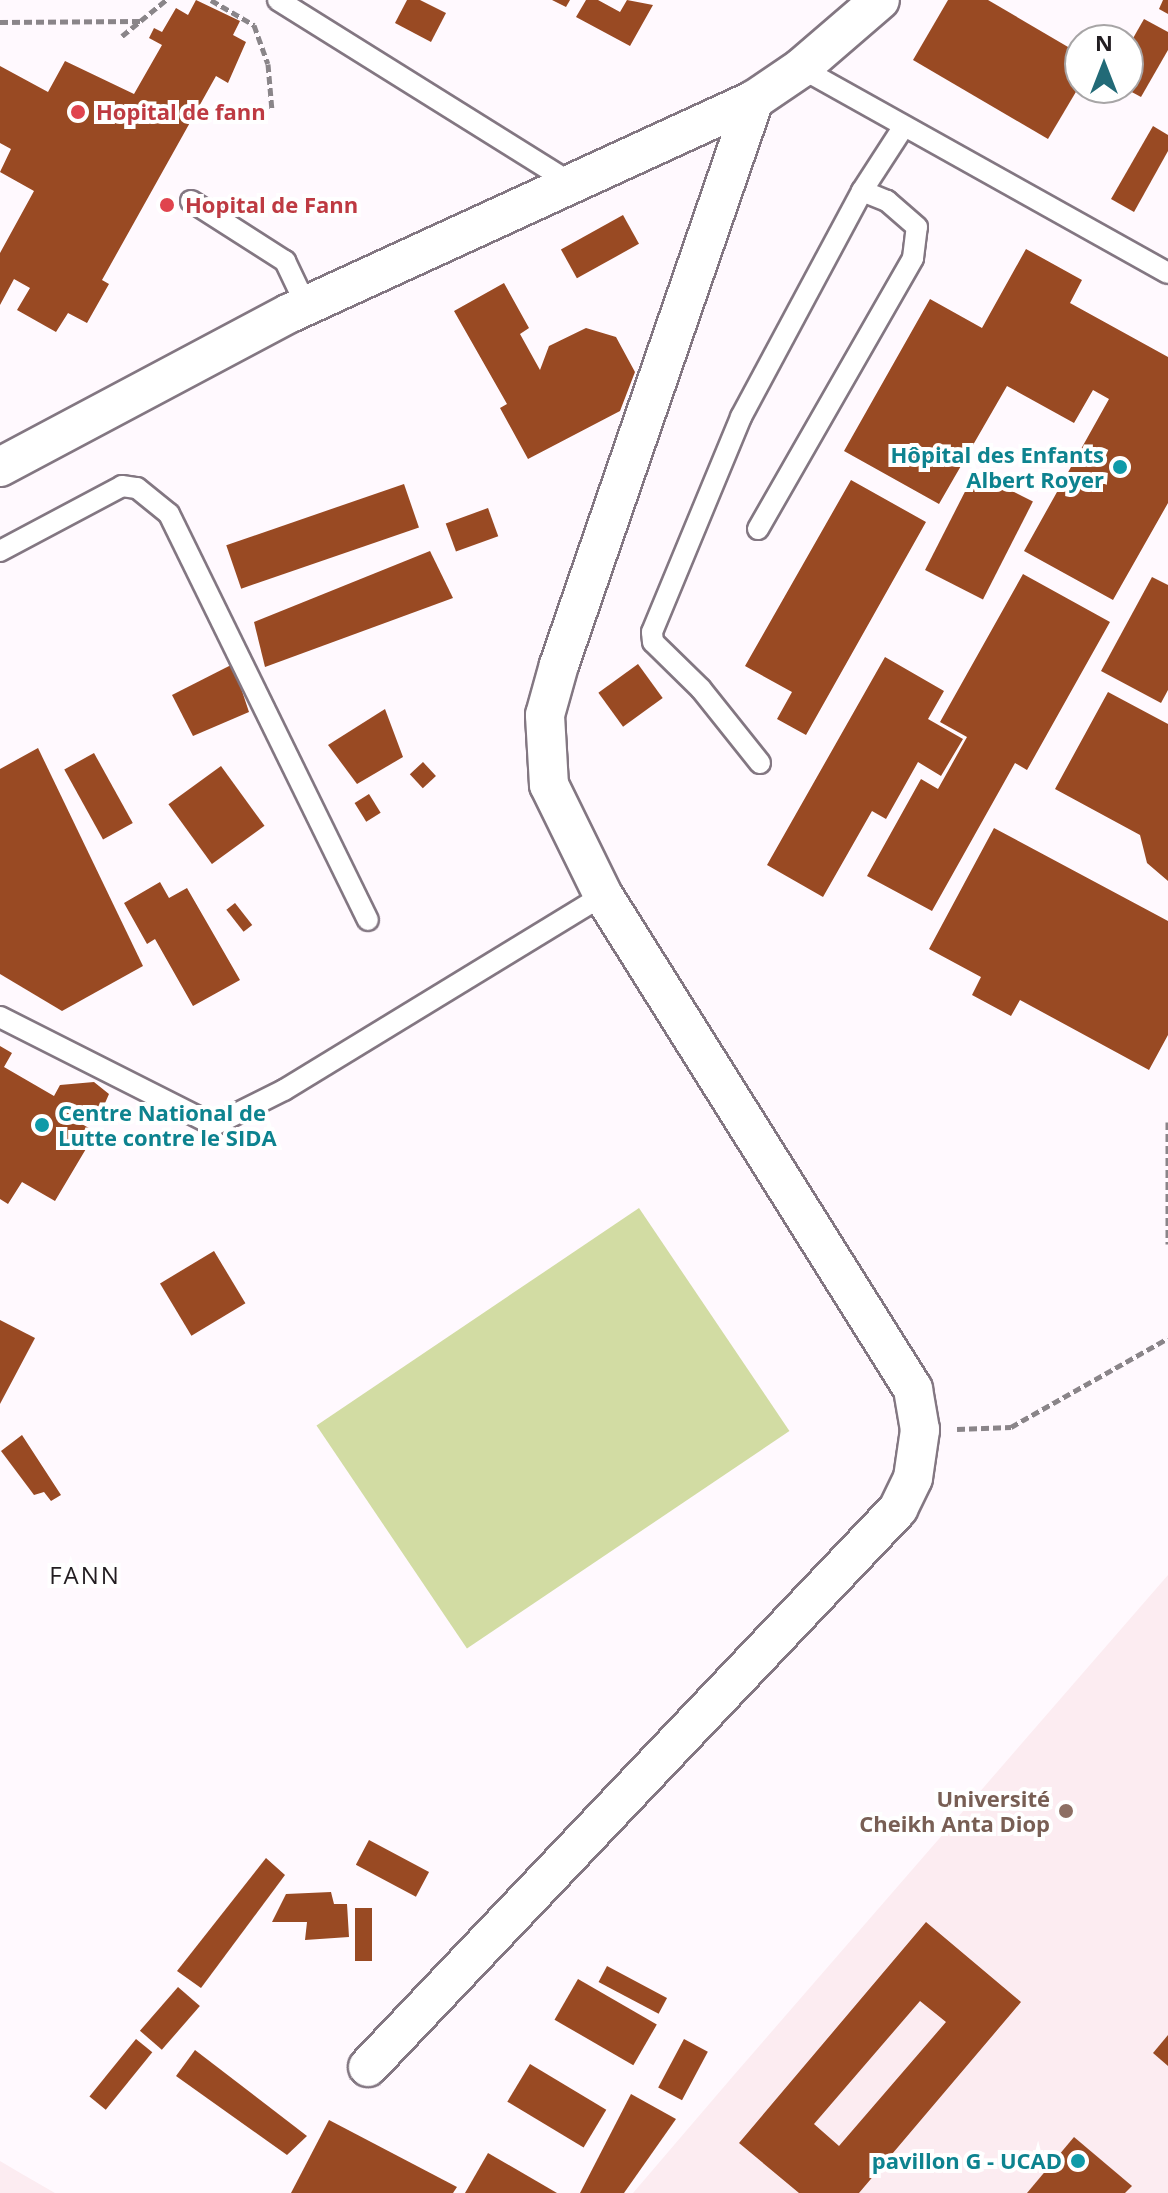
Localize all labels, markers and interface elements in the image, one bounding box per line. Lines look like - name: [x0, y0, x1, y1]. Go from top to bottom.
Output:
- north arrow: [1064, 24, 1144, 104]
- text: N: [1095, 27, 1113, 57]
- place label: Hopital de fann: [96, 99, 266, 125]
- marker: Hopital de fann: [67, 101, 89, 123]
- place label: Hopital de Fann: [185, 192, 358, 218]
- marker: Hopital de Fann: [156, 194, 178, 216]
- place label: Hôpital des Enfants Albert Royer: [891, 441, 1104, 492]
- marker: Hôpital des Enfants Albert Royer: [1111, 458, 1129, 476]
- place label: Centre National de Lutte contre le SIDA: [58, 1099, 277, 1150]
- marker: Centre National de Lutte contre le SIDA: [33, 1116, 51, 1134]
- district label: FANN: [49, 1561, 121, 1589]
- place label: Université Cheikh Anta Diop: [859, 1785, 1050, 1836]
- marker: Université Cheikh Anta Diop: [1057, 1802, 1075, 1820]
- place label: pavillon G - UCAD: [872, 2148, 1062, 2174]
- marker: pavillon G - UCAD: [1069, 2152, 1087, 2170]

